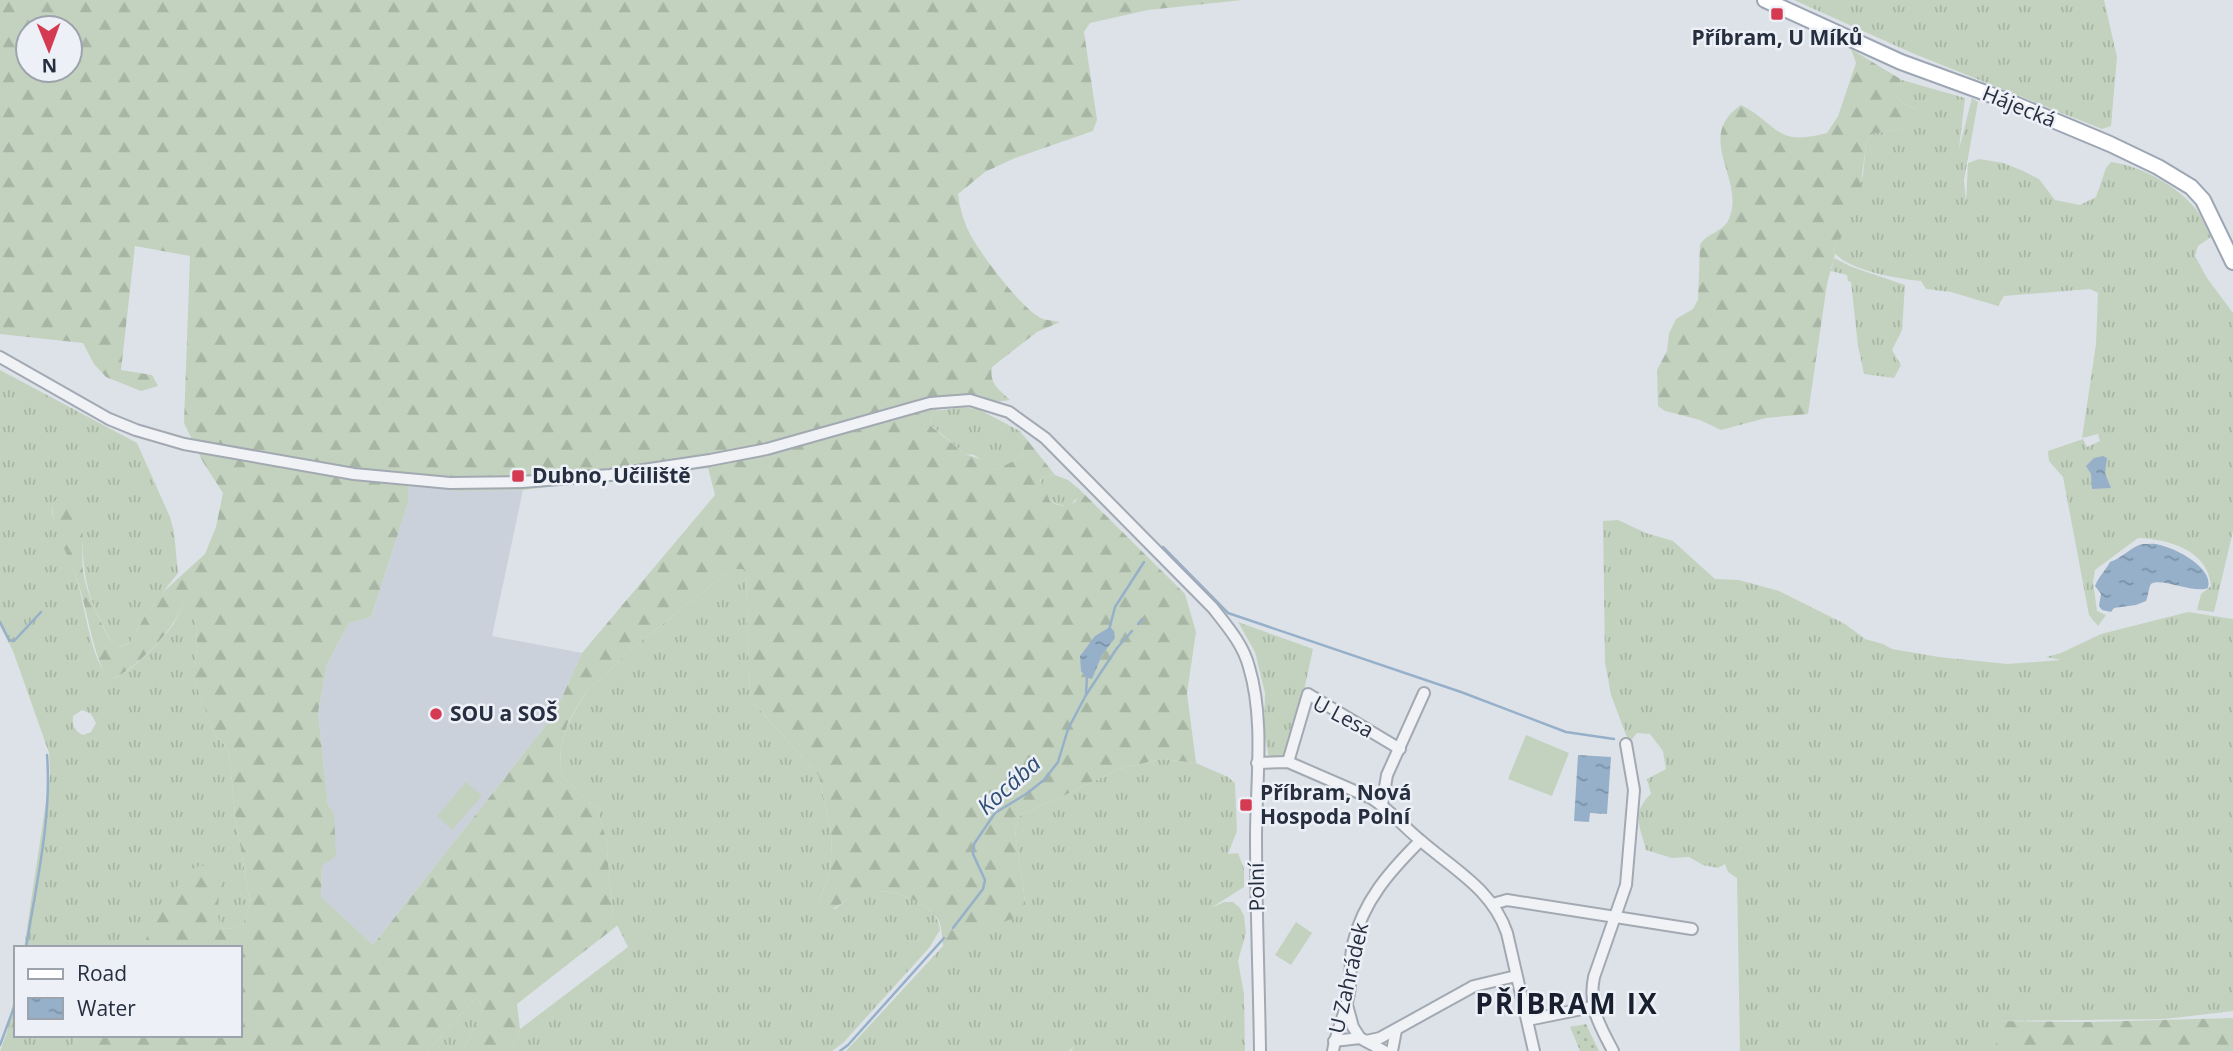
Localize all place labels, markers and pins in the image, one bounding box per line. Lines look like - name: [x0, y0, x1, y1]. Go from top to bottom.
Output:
- marker: Příbram, U Míků: [1769, 6, 1785, 22]
- place label: Příbram, U Míků: [1691, 23, 1863, 51]
- place label: Dubno, Učiliště: [532, 461, 691, 489]
- marker: Dubno, Učiliště: [510, 468, 526, 484]
- place label: SOU a SOŠ: [450, 699, 558, 727]
- marker: SOU a SOŠ: [428, 706, 444, 722]
- place label: Příbram, Nová Hospoda Polní: [1260, 778, 1412, 830]
- marker: Příbram, Nová Hospoda Polní: [1238, 797, 1254, 813]

